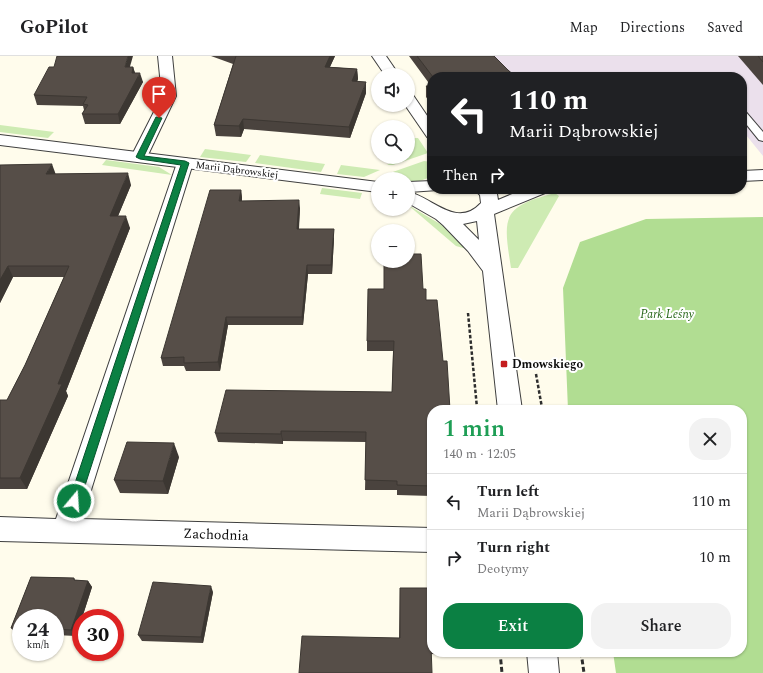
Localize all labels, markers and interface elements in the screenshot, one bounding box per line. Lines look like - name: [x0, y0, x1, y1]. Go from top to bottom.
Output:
- text: GoPilot: [20, 13, 88, 42]
- text: Map: [570, 17, 598, 38]
- text: Directions: [620, 17, 685, 38]
- text: Saved: [707, 17, 743, 38]
- map controls: [371, 68, 415, 268]
- button: sound: [371, 68, 415, 112]
- pin: [142, 77, 176, 118]
- text: 110 m: [509, 79, 588, 122]
- icon: arrive: [148, 83, 170, 105]
- icon: left: [443, 88, 495, 140]
- text: Marii Dąbrowskiej: [509, 118, 659, 145]
- button: search: [371, 120, 415, 164]
- street label: Marii Dąbrowskiej: [195, 157, 279, 183]
- text: Then: [443, 164, 478, 187]
- icon: right: [486, 164, 508, 186]
- button: +: [371, 172, 415, 216]
- button: −: [371, 224, 415, 268]
- park label: Park Leśny: [640, 305, 695, 324]
- place label: Dmowskiego: [512, 355, 584, 374]
- marker: Dmowskiego: [499, 359, 509, 369]
- text: 1 min: [443, 411, 505, 447]
- button: close: [689, 418, 731, 460]
- text: 140 m · 12:05: [443, 444, 516, 464]
- position arrow: [53, 480, 95, 522]
- text: Turn left: [477, 480, 539, 503]
- text: 110 m: [692, 490, 731, 513]
- icon: left: [443, 491, 465, 513]
- text: Marii Dąbrowskiej: [477, 503, 585, 523]
- street label: Zachodnia: [183, 523, 249, 546]
- text: Turn right: [477, 536, 550, 559]
- text: 10 m: [699, 546, 731, 569]
- icon: right: [443, 547, 465, 569]
- text: Deotymy: [477, 559, 529, 579]
- button: Exit: [443, 603, 583, 649]
- button: Share: [591, 603, 731, 649]
- speed limit sign: 30: [72, 609, 124, 661]
- text: 24: [27, 615, 49, 645]
- text: km/h: [27, 637, 49, 653]

